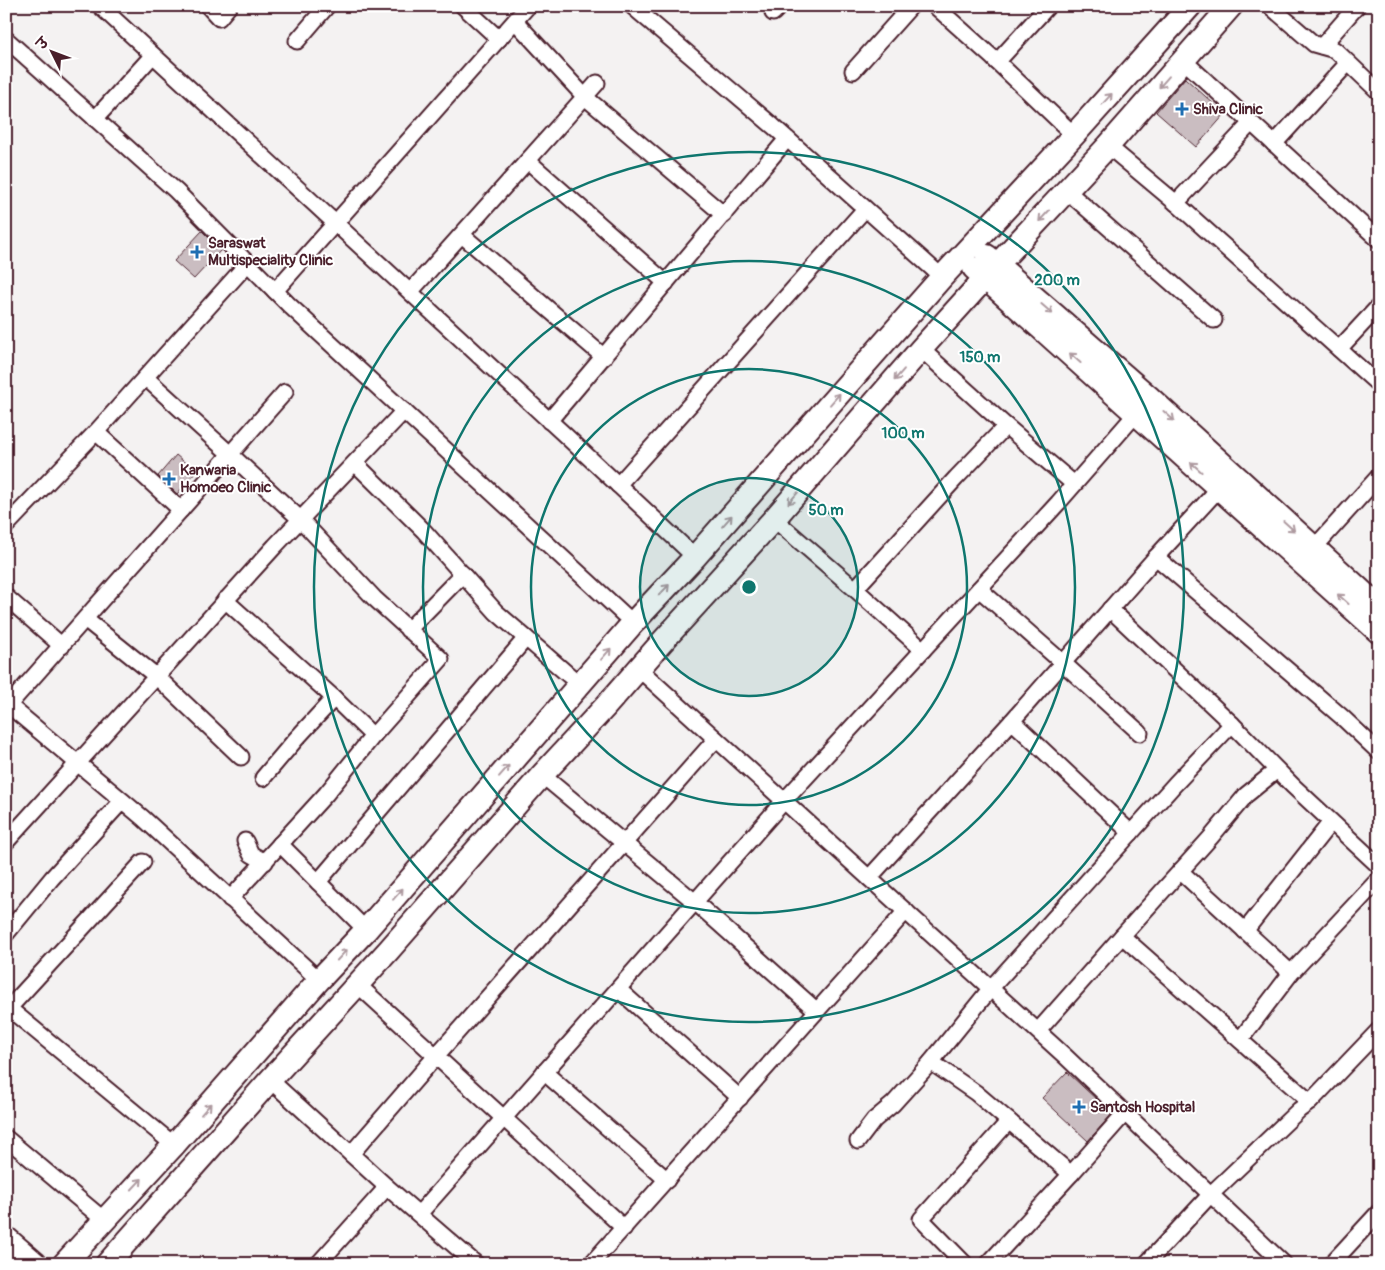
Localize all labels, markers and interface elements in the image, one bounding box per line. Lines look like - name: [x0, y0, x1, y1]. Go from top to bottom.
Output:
- north arrow: [28, 28, 78, 78]
- text: उ: [32, 33, 53, 54]
- one-way arrow: [1158, 75, 1169, 88]
- one-way arrow: [1101, 93, 1112, 106]
- place label: Shiva Clinic: [1193, 100, 1264, 119]
- marker: Shiva Clinic: [1175, 102, 1189, 116]
- one-way arrow: [1038, 210, 1050, 222]
- place label: Saraswat Multispeciality Clinic: [208, 234, 334, 270]
- marker: Saraswat Multispeciality Clinic: [190, 245, 204, 259]
- text: 200 m: [1034, 271, 1080, 290]
- one-way arrow: [1041, 303, 1054, 314]
- text: 150 m: [960, 348, 1000, 367]
- one-way arrow: [1069, 352, 1082, 364]
- one-way arrow: [893, 368, 905, 381]
- one-way arrow: [829, 392, 841, 405]
- one-way arrow: [1163, 410, 1176, 422]
- text: 100 m: [882, 424, 924, 443]
- place label: Kanwaria Homoeo Clinic: [180, 461, 272, 497]
- one-way arrow: [1189, 461, 1202, 473]
- marker: Kanwaria Homoeo Clinic: [162, 472, 176, 486]
- one-way arrow: [787, 491, 798, 504]
- text: 50 m: [809, 501, 843, 520]
- one-way arrow: [722, 514, 733, 527]
- one-way arrow: [1283, 520, 1296, 532]
- centre of rings: [740, 578, 758, 596]
- one-way arrow: [658, 584, 670, 596]
- one-way arrow: [1336, 593, 1349, 605]
- one-way arrow: [600, 647, 612, 660]
- one-way arrow: [498, 765, 509, 778]
- one-way arrow: [392, 887, 403, 900]
- one-way arrow: [336, 949, 348, 962]
- place label: Santosh Hospital: [1090, 1098, 1195, 1117]
- marker: Santosh Hospital: [1072, 1100, 1086, 1114]
- one-way arrow: [200, 1102, 211, 1115]
- one-way arrow: [131, 1178, 143, 1190]

